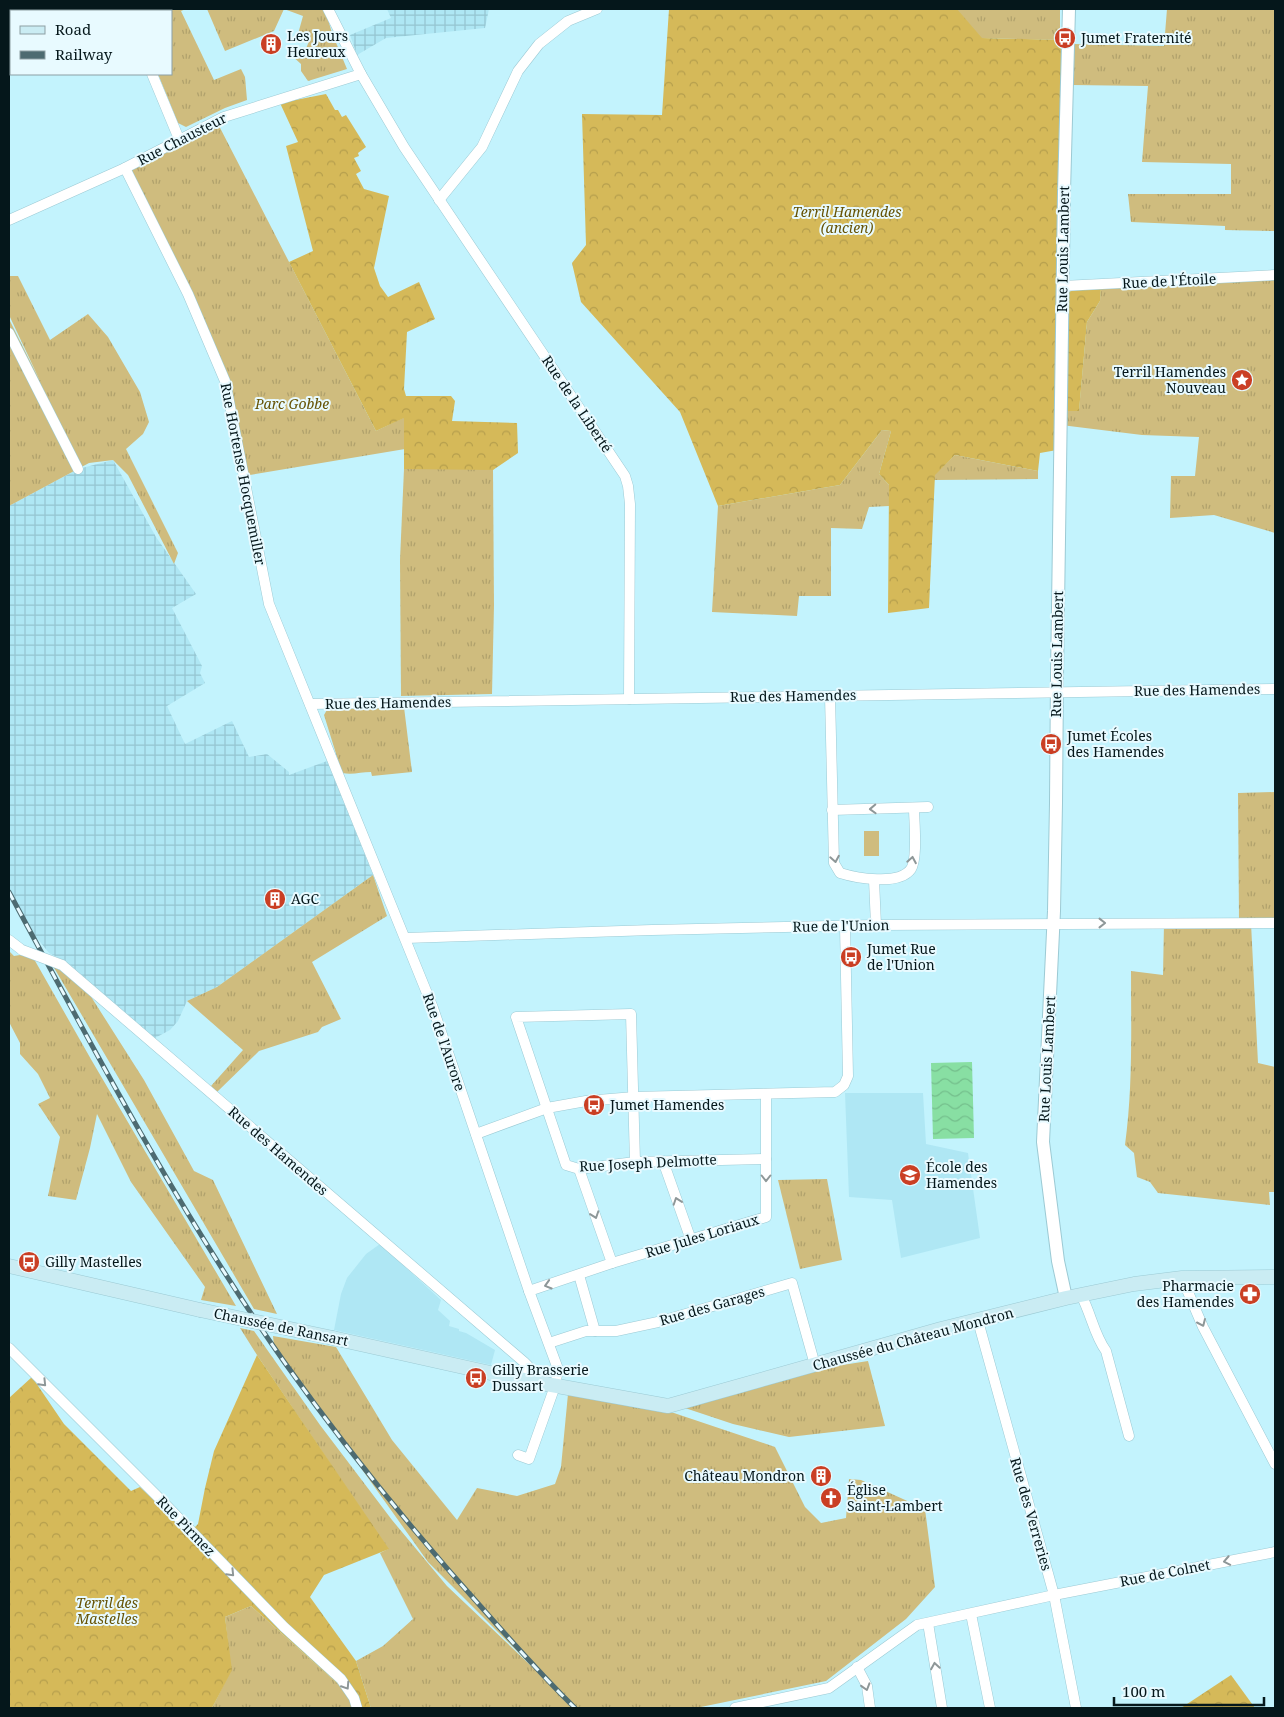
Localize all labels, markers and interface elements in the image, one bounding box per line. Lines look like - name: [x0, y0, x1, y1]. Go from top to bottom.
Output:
- legend: [10, 10, 172, 75]
- text: Road: [55, 19, 91, 39]
- place label: Les Jours Heureux: [287, 26, 348, 61]
- bus stop icon: Jumet Fraternité: [1053, 26, 1077, 50]
- place label: Jumet Fraternité: [1080, 28, 1192, 47]
- building icon: Les Jours Heureux: [259, 32, 283, 56]
- text: Railway: [55, 44, 113, 64]
- street label: Rue Chausteur: [134, 108, 230, 169]
- street label: Rue Louis Lambert: [1052, 185, 1073, 313]
- park label: Terril Hamendes (ancien): [793, 202, 902, 237]
- street label: Rue de l'Étoile: [1121, 269, 1217, 292]
- street label: Rue de la Liberté: [538, 352, 617, 456]
- place label: Terril Hamendes Nouveau: [1114, 362, 1226, 397]
- place icon: Terril Hamendes Nouveau: [1230, 368, 1254, 392]
- street label: Rue Hortense Hocquemiller: [216, 381, 271, 567]
- park label: Parc Gobbe: [254, 394, 329, 413]
- street label: Rue Louis Lambert: [1046, 590, 1067, 718]
- street label: Rue des Hamendes: [1134, 679, 1260, 700]
- street label: Rue des Hamendes: [730, 685, 856, 706]
- street label: Rue des Hamendes: [325, 692, 451, 713]
- place label: Jumet Écoles des Hamendes: [1066, 726, 1164, 761]
- bus stop icon: Jumet Écoles des Hamendes: [1039, 732, 1063, 756]
- one-way arrow: [869, 804, 876, 814]
- one-way arrow: [829, 855, 840, 863]
- one-way arrow: [907, 855, 917, 864]
- building icon: AGC: [263, 887, 287, 911]
- place label: AGC: [291, 889, 320, 908]
- street label: Rue de l'Union: [792, 915, 890, 936]
- one-way arrow: [1098, 918, 1106, 928]
- place label: Jumet Rue de l'Union: [866, 939, 936, 974]
- bus stop icon: Jumet Rue de l'Union: [839, 945, 863, 969]
- street label: Rue de l'Aurore: [419, 990, 470, 1093]
- street label: Rue Louis Lambert: [1034, 995, 1059, 1123]
- bus stop icon: Jumet Hamendes: [582, 1093, 606, 1117]
- place label: Jumet Hamendes: [609, 1095, 724, 1114]
- street label: Rue des Hamendes: [224, 1102, 332, 1199]
- street label: Rue Joseph Delmotte: [579, 1149, 717, 1176]
- place label: École des Hamendes: [926, 1157, 997, 1192]
- school or university icon: École des Hamendes: [898, 1163, 922, 1187]
- one-way arrow: [761, 1174, 771, 1182]
- one-way arrow: [673, 1197, 683, 1205]
- street label: Rue Jules Loriaux: [643, 1209, 762, 1262]
- one-way arrow: [589, 1210, 599, 1218]
- bus stop icon: Gilly Mastelles: [17, 1250, 41, 1274]
- place label: Gilly Mastelles: [45, 1252, 142, 1271]
- place label: Pharmacie des Hamendes: [1137, 1276, 1234, 1311]
- one-way arrow: [544, 1280, 552, 1290]
- street label: Rue des Garages: [657, 1281, 767, 1330]
- pharmacy icon: Pharmacie des Hamendes: [1238, 1282, 1262, 1306]
- street label: Chaussée de Ransart: [212, 1303, 350, 1350]
- street label: Chaussée du Château Mondron: [810, 1303, 1015, 1375]
- one-way arrow: [1195, 1318, 1206, 1327]
- place label: Gilly Brasserie Dussart: [492, 1360, 589, 1395]
- bus stop icon: Gilly Brasserie Dussart: [464, 1366, 488, 1390]
- one-way arrow: [37, 1377, 46, 1386]
- street label: Rue des Verreries: [1006, 1455, 1057, 1573]
- building icon: Château Mondron: [809, 1464, 833, 1488]
- place label: Château Mondron: [684, 1466, 805, 1485]
- place label: Église Saint-Lambert: [847, 1480, 943, 1515]
- church icon: Église Saint-Lambert: [819, 1486, 843, 1510]
- street label: Rue Pirmez: [153, 1491, 220, 1560]
- street label: Rue de Colnet: [1118, 1554, 1212, 1591]
- one-way arrow: [1223, 1556, 1232, 1566]
- one-way arrow: [225, 1567, 234, 1576]
- park label: Terril des Mastelles: [75, 1593, 138, 1628]
- one-way arrow: [930, 1661, 940, 1670]
- scale bar: [1114, 1674, 1264, 1706]
- one-way arrow: [340, 1681, 350, 1690]
- text: 100 m: [1122, 1681, 1165, 1701]
- one-way arrow: [860, 1682, 870, 1691]

